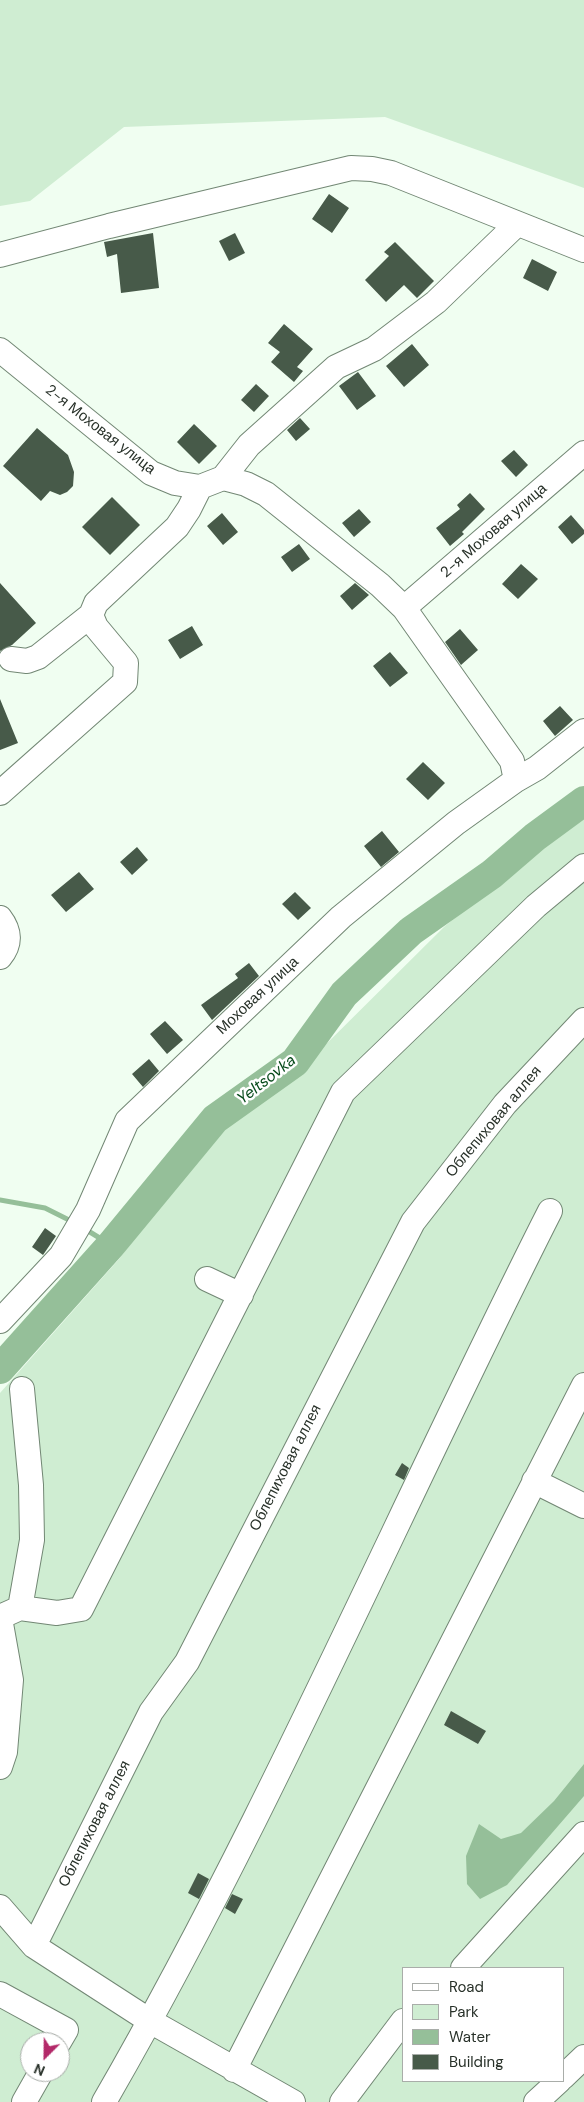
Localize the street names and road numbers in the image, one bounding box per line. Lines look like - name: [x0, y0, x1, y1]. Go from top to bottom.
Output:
- street label: 2-я Моховая улица: [41, 381, 159, 479]
- street label: 2-я Моховая улица: [437, 480, 551, 582]
- street label: Моховая улица: [213, 953, 303, 1039]
- street label: Облепиховая аллея: [442, 1063, 546, 1181]
- street label: Облепиховая аллея: [246, 1402, 326, 1534]
- street label: Облепиховая аллея: [55, 1758, 135, 1890]

